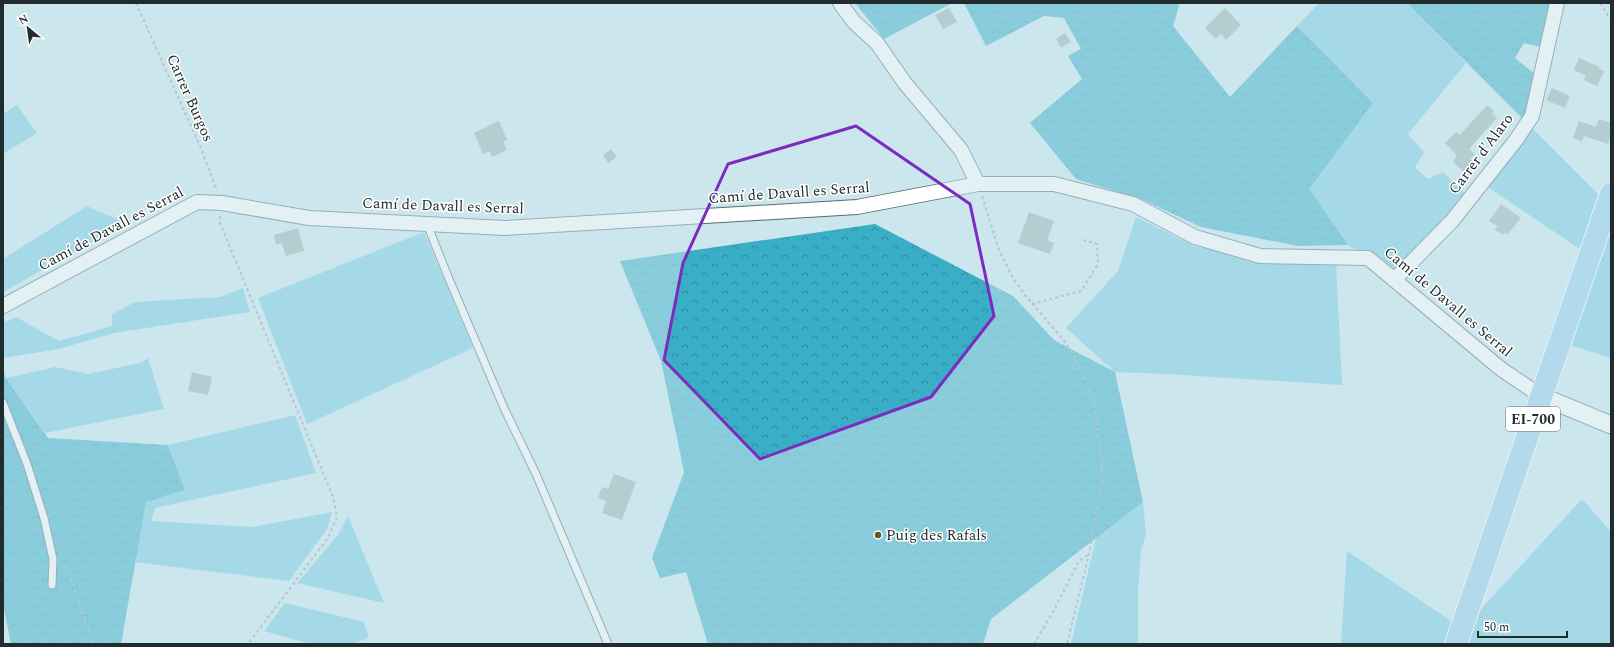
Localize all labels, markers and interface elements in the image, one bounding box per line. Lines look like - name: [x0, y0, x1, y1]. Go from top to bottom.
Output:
- north arrow: [8, 8, 48, 48]
- text: N: [15, 10, 31, 29]
- street label: Carrer Burgos: [160, 50, 220, 146]
- street label: Carrer d'Alaro: [1443, 109, 1519, 199]
- street label: Camí de Davall es Serral: [708, 176, 870, 210]
- street label: Camí de Davall es Serral: [34, 181, 188, 277]
- street label: Camí de Davall es Serral: [362, 192, 524, 220]
- street label: Camí de Davall es Serral: [1379, 241, 1517, 363]
- road number: EI-700: [1506, 407, 1560, 431]
- place label: Puig des Rafals: [886, 524, 987, 547]
- marker: Puig des Rafals: [873, 530, 883, 540]
- scale bar: [1478, 613, 1567, 639]
- text: 50 m: [1484, 618, 1509, 637]

